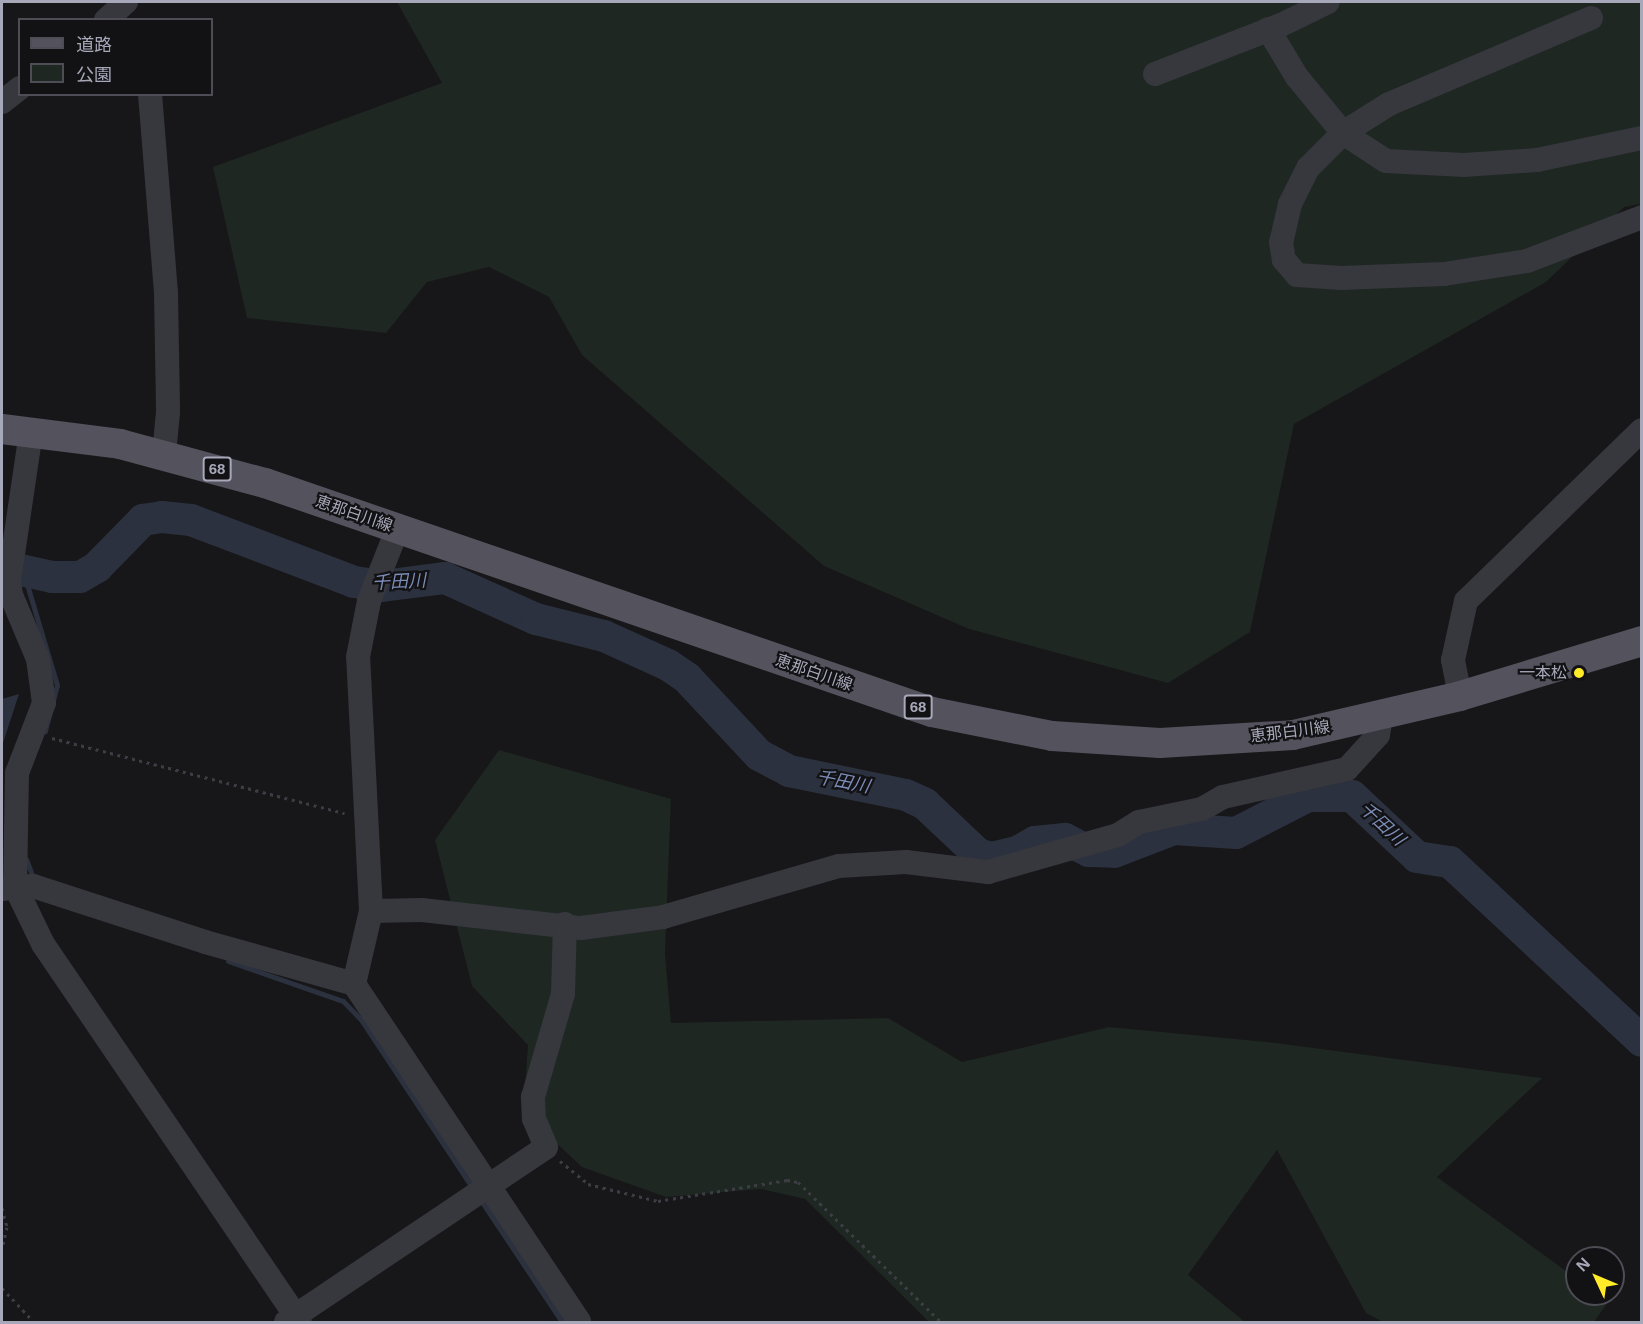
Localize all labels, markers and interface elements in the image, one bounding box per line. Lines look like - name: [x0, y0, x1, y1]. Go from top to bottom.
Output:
- legend: [18, 18, 213, 96]
- text: 道路: [76, 35, 112, 55]
- text: 公園: [76, 65, 112, 85]
- road number: 68: [202, 457, 232, 481]
- street label: 恵那白川線: [313, 492, 395, 536]
- water label: 千田川: [371, 570, 427, 594]
- street label: 恵那白川線: [773, 651, 855, 695]
- place label: 一本松: [1519, 663, 1567, 683]
- marker: 一本松: [1572, 666, 1586, 680]
- road number: 68: [903, 695, 933, 719]
- street label: 恵那白川線: [1249, 718, 1331, 746]
- water label: 千田川: [814, 766, 872, 798]
- water label: 千田川: [1355, 798, 1409, 850]
- north arrow: [1565, 1246, 1625, 1306]
- text: N: [1573, 1254, 1593, 1275]

